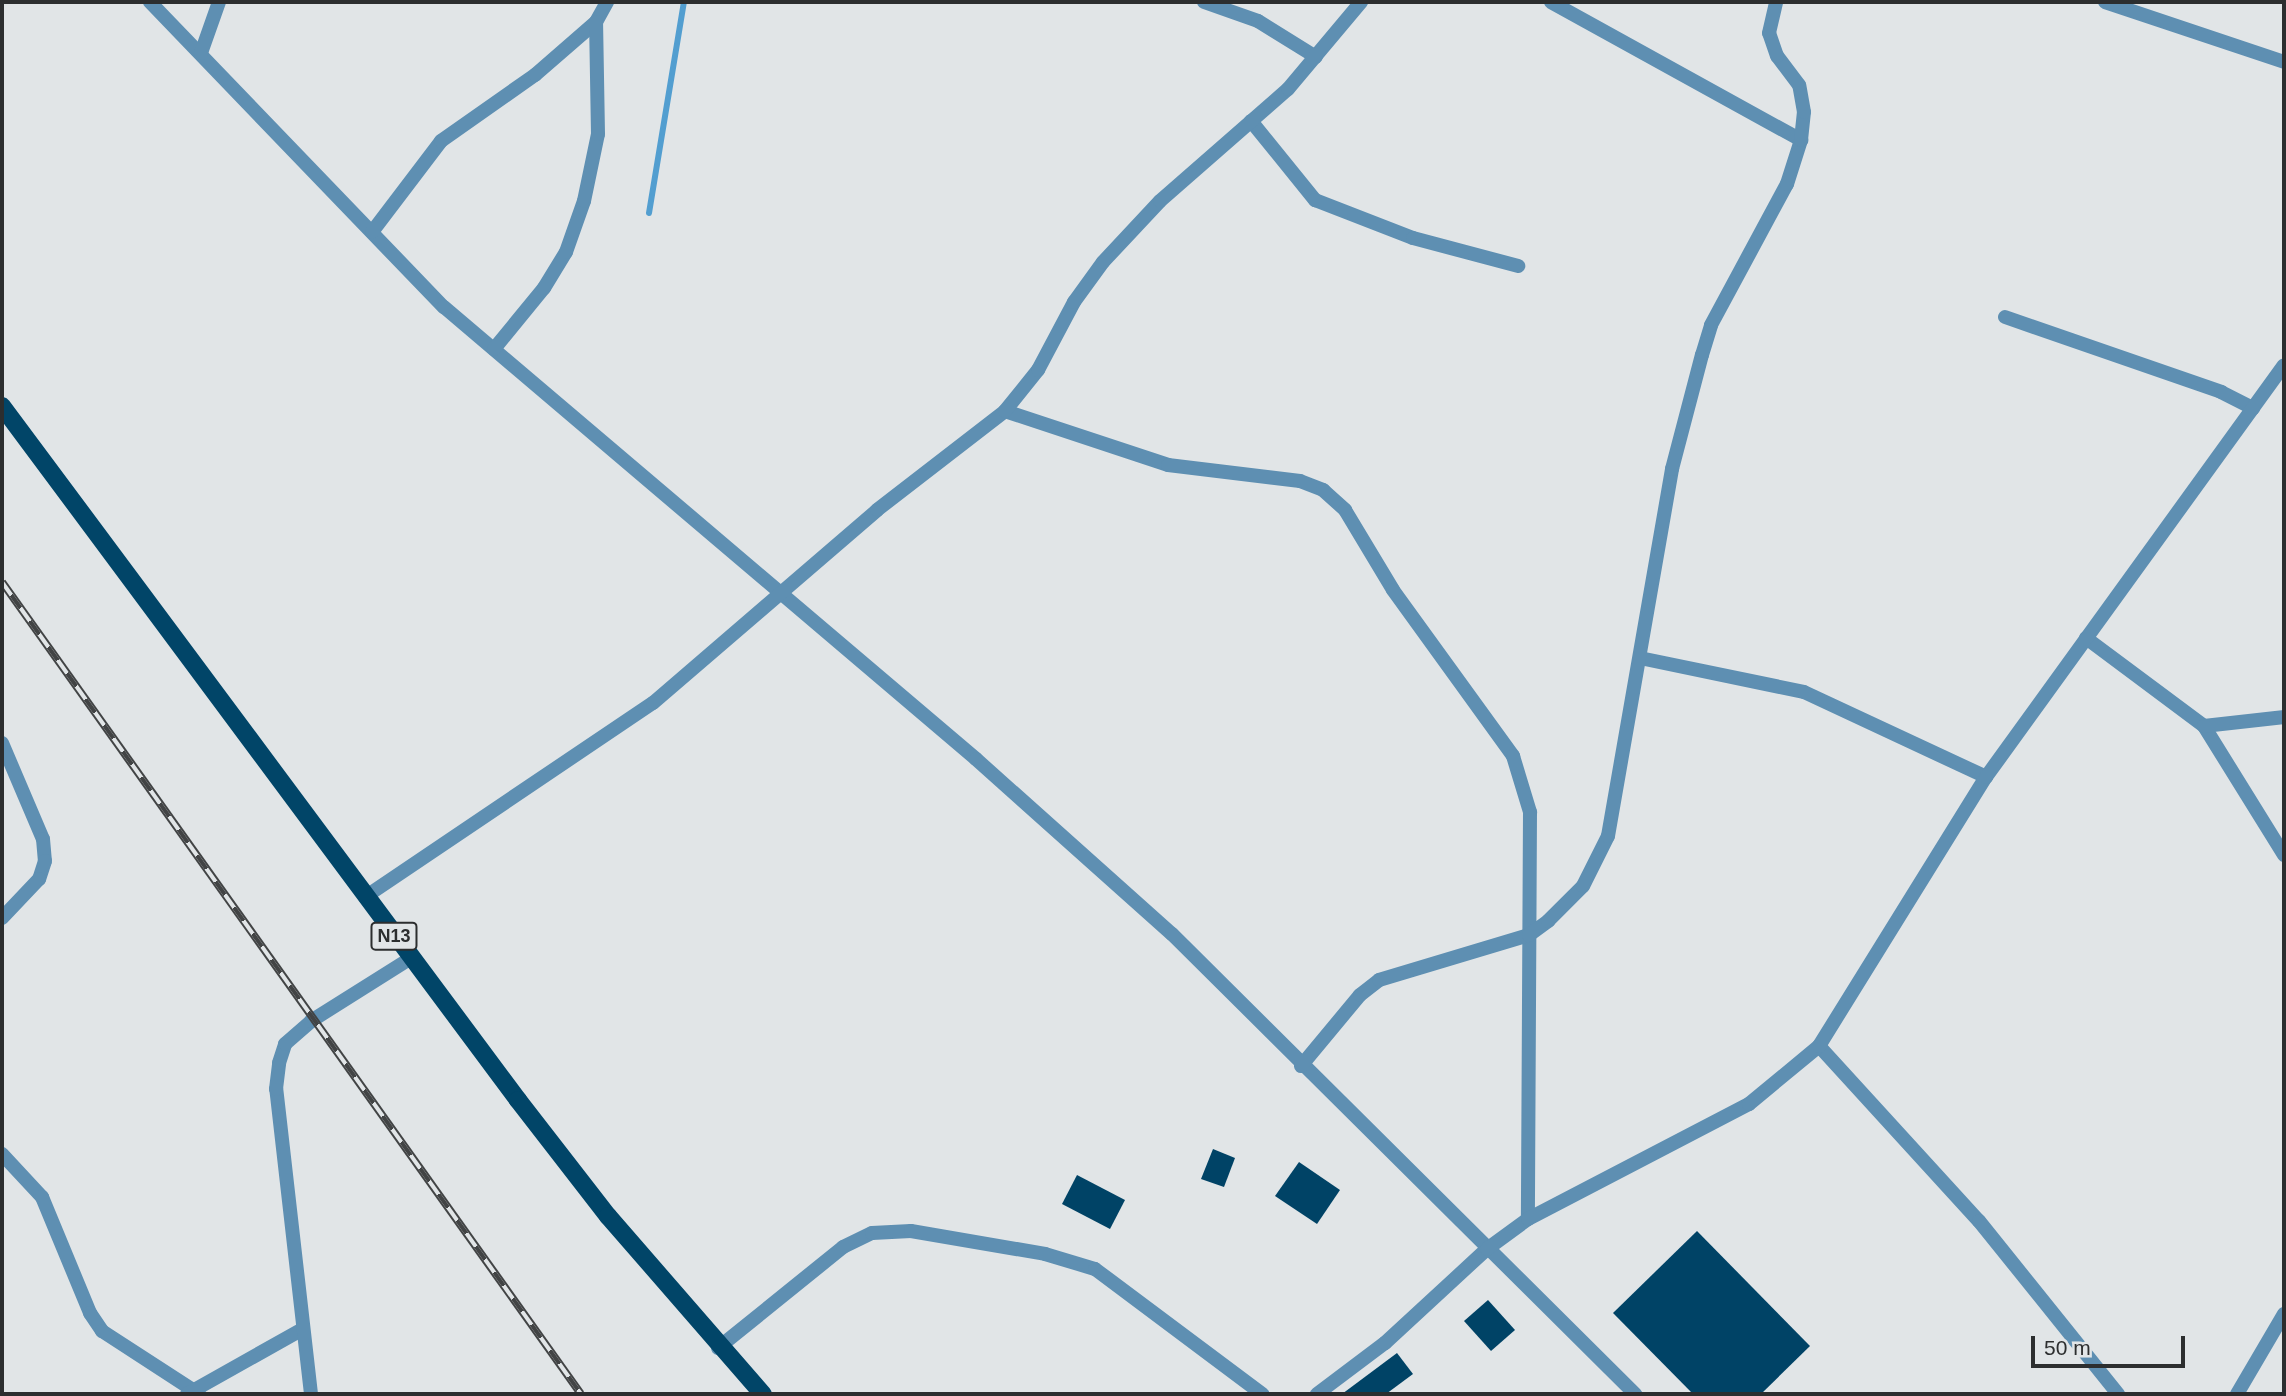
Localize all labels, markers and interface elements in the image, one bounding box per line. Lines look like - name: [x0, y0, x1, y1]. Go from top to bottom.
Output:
- road number: N13: [370, 922, 418, 951]
- scale bar: [2034, 1322, 2188, 1366]
- text: 50 m: [2044, 1336, 2091, 1359]

